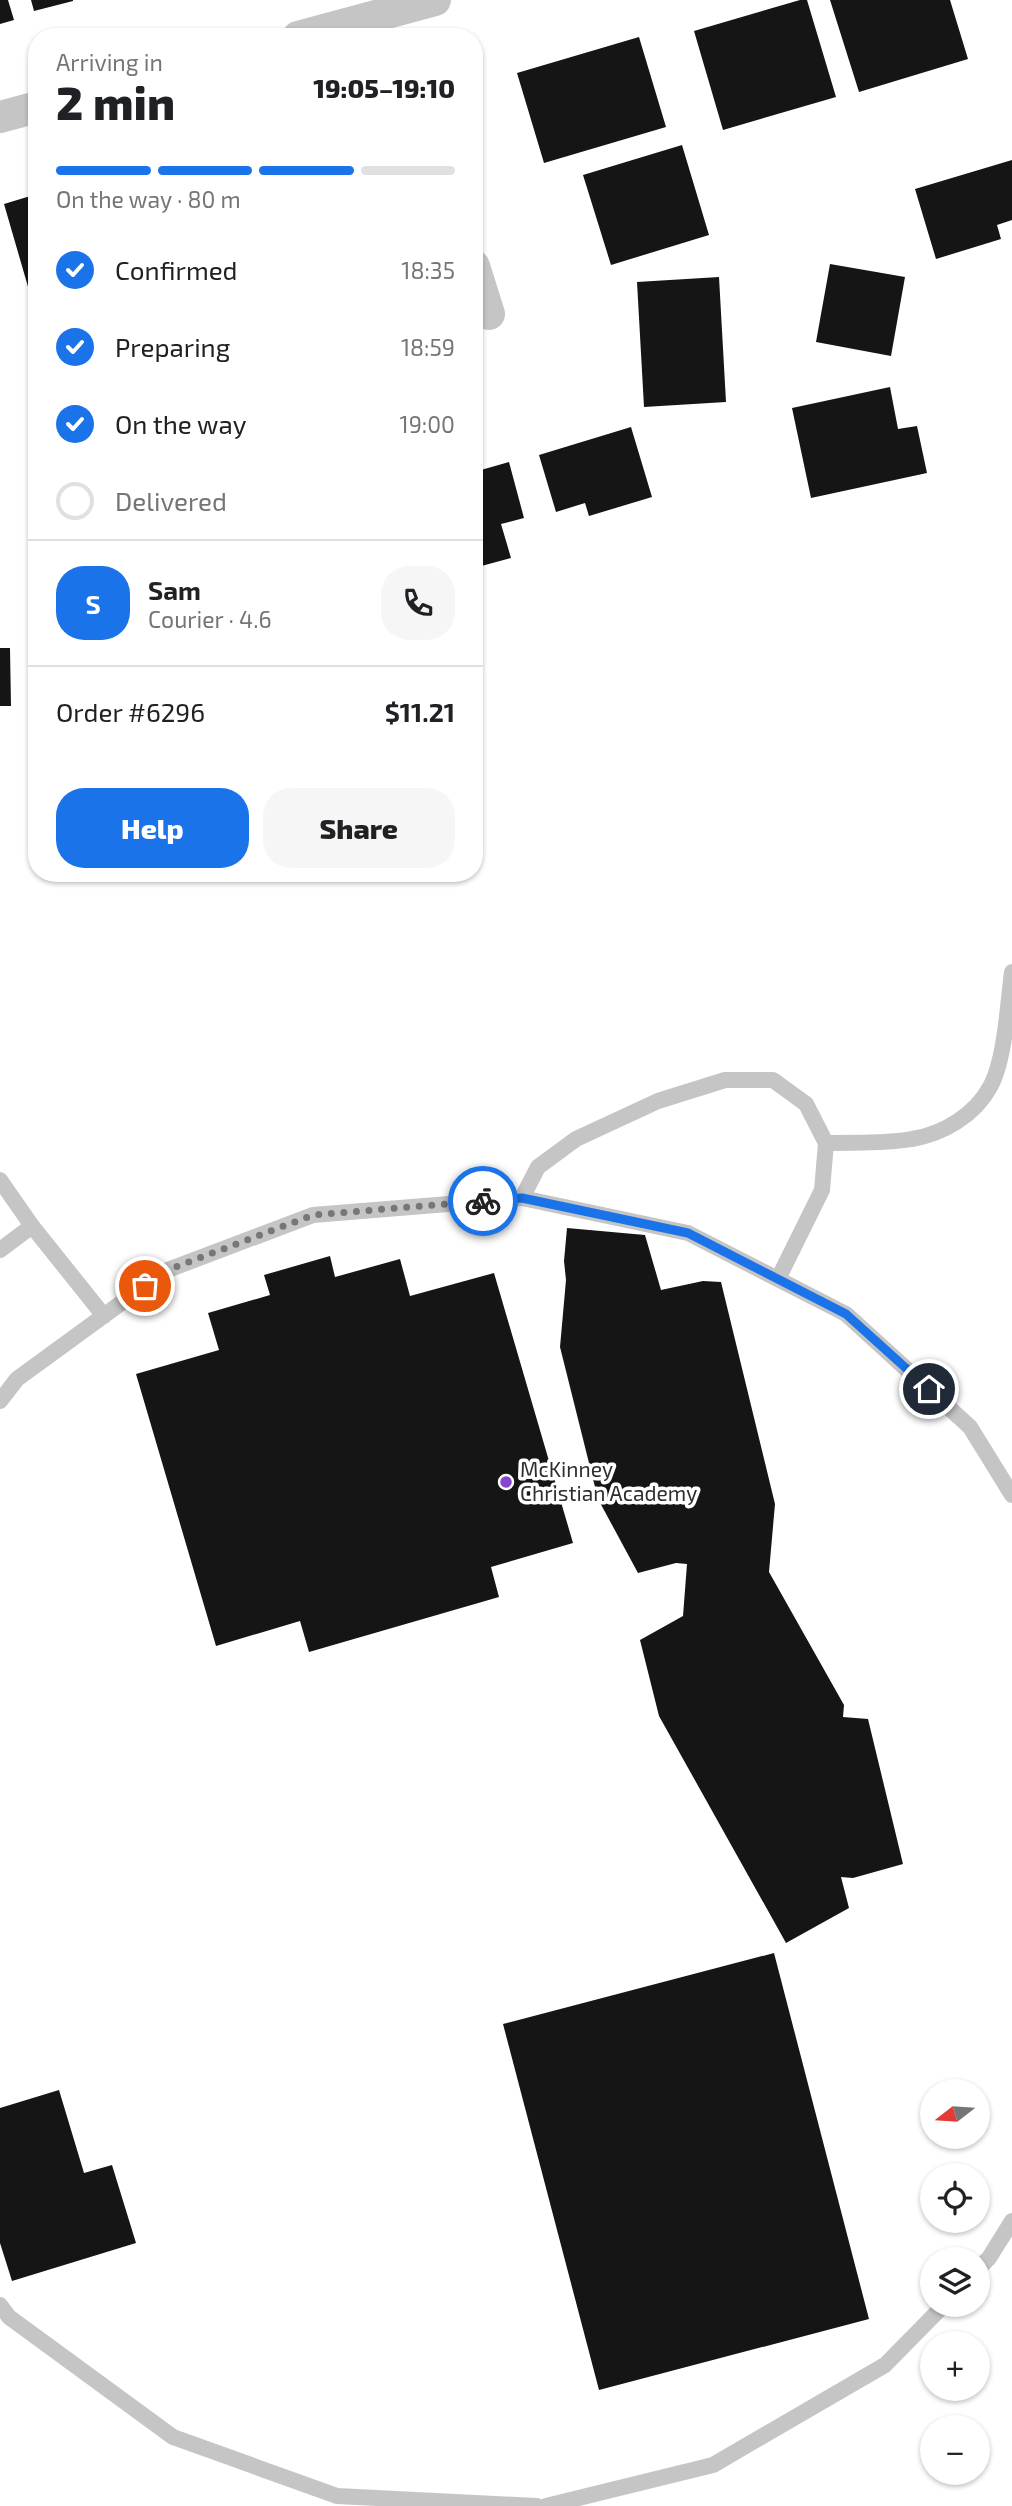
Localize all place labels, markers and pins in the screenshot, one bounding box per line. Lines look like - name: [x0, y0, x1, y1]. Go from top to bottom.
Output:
- pin: [115, 1256, 175, 1316]
- pin: [899, 1359, 959, 1419]
- place label: McKinney Christian Academy: [520, 1456, 697, 1505]
- marker: McKinney Christian Academy: [498, 1474, 514, 1490]

